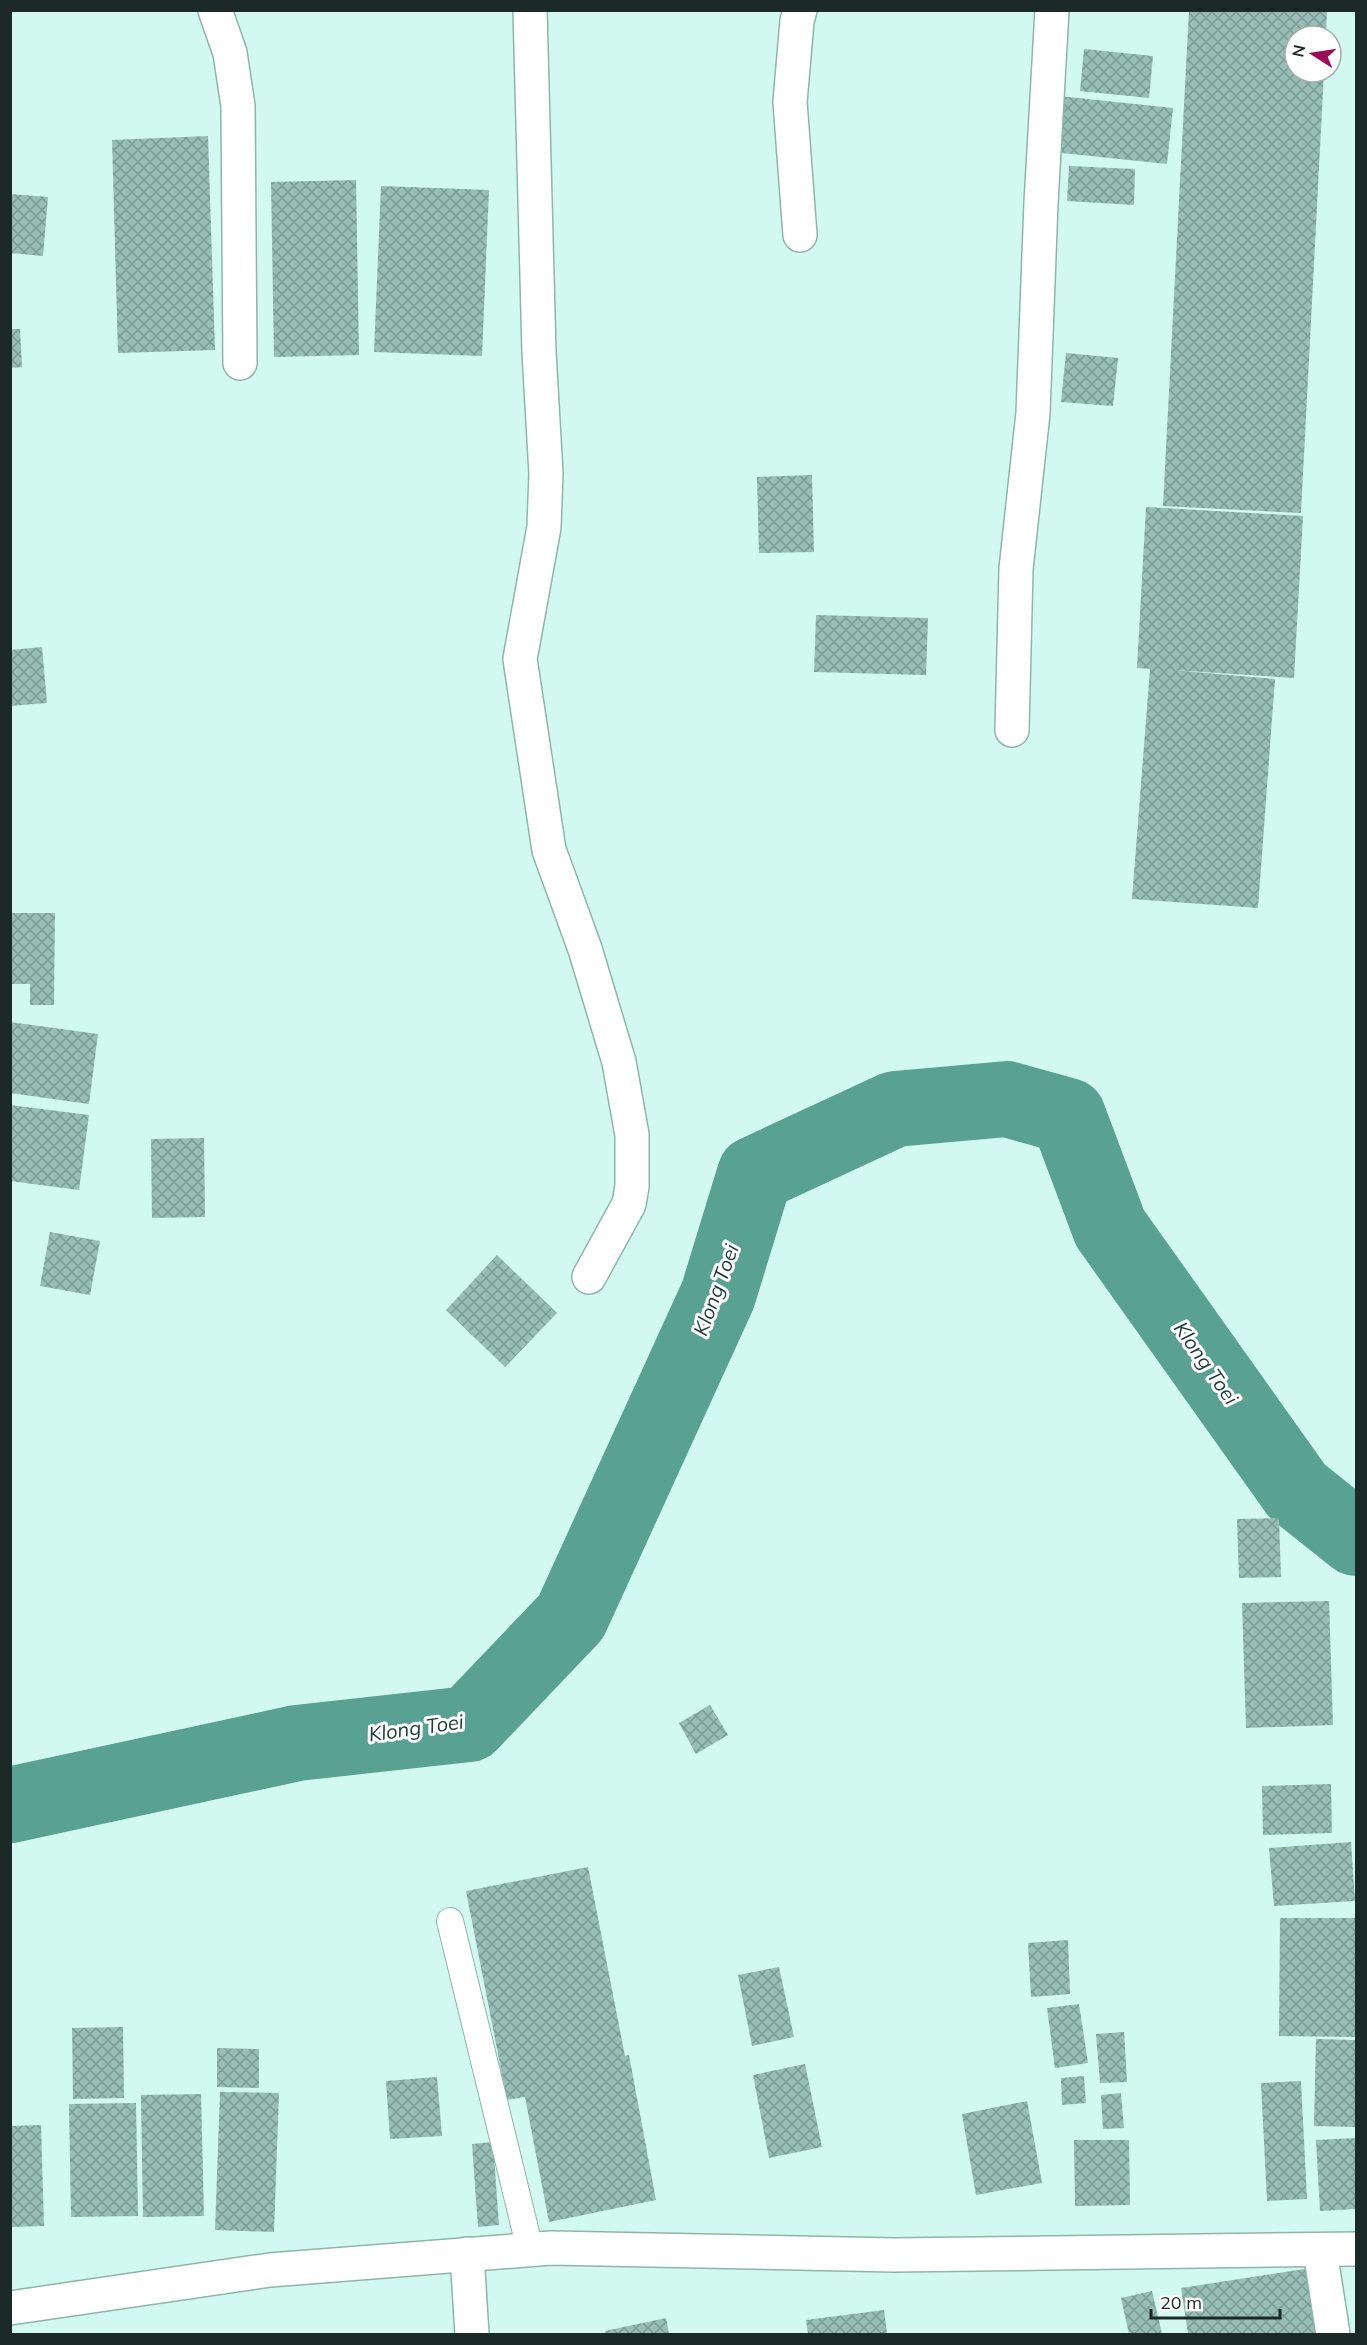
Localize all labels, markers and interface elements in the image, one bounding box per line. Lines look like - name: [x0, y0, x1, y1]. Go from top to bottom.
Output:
- north arrow: [1283, 24, 1343, 84]
- text: N: [1287, 43, 1309, 59]
- water label: Klong Toei: [687, 1240, 744, 1339]
- water label: Klong Toei: [1169, 1316, 1244, 1409]
- water label: Klong Toei: [367, 1708, 465, 1747]
- scale bar: [1151, 2282, 1280, 2320]
- text: 20 m: [1160, 2291, 1202, 2314]

